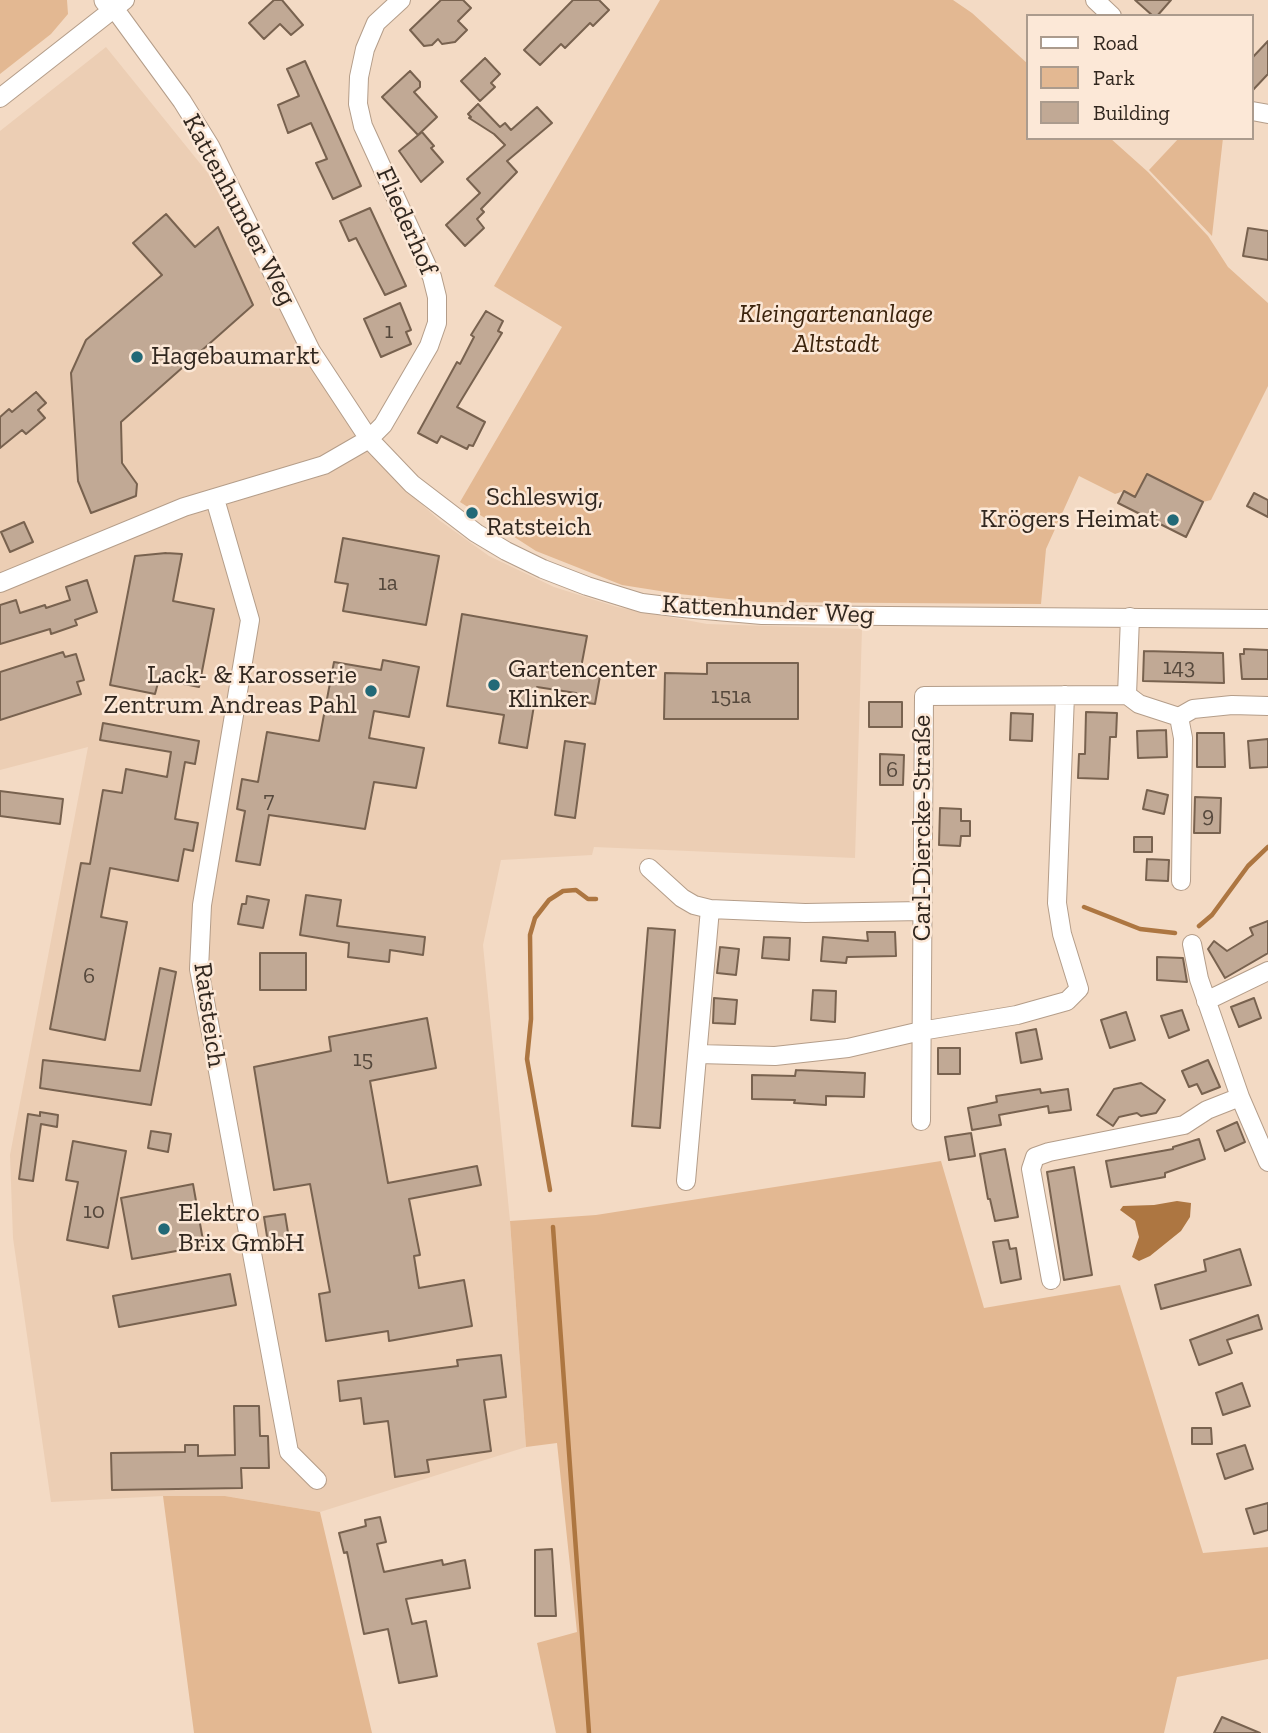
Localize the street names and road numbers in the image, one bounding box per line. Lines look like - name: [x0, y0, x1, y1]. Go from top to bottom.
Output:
- street label: Kattenhunder Weg: [175, 109, 303, 311]
- street label: Fliederhof: [368, 162, 444, 280]
- street label: Kattenhunder Weg: [661, 589, 875, 631]
- street label: Carl-Diercke-Straße: [907, 715, 939, 941]
- street label: Ratsteich: [186, 961, 232, 1069]

